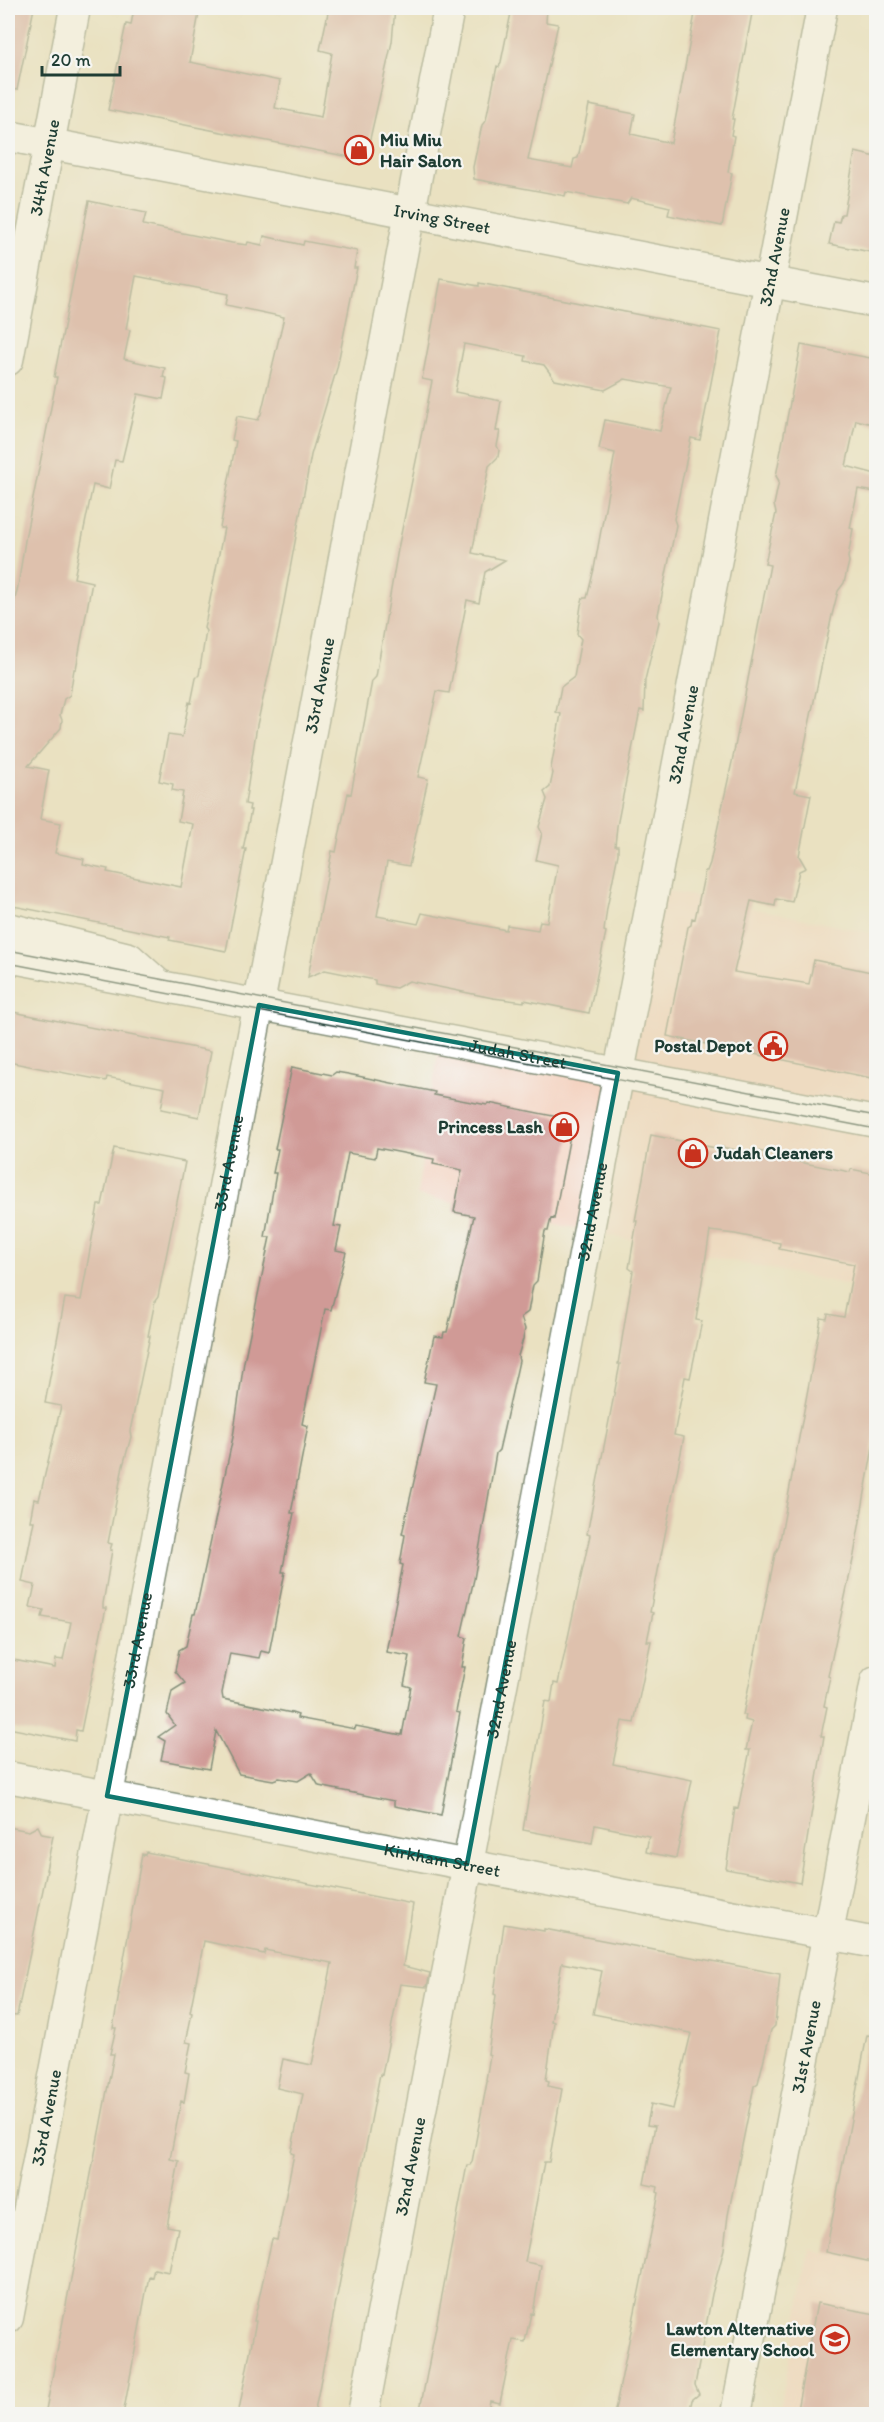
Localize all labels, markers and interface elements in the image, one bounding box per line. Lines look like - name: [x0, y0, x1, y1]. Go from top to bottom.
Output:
- scale bar: [42, 39, 120, 77]
- text: 20 m: [51, 49, 91, 71]
- street label: 34th Avenue: [25, 117, 65, 218]
- place label: Miu Miu Hair Salon: [380, 129, 462, 172]
- shop icon: Miu Miu Hair Salon: [343, 134, 375, 166]
- street label: Irving Street: [392, 199, 493, 239]
- street label: 32nd Avenue: [754, 206, 795, 308]
- street label: 33rd Avenue: [300, 635, 340, 736]
- street label: 32nd Avenue: [663, 683, 704, 786]
- public building icon: Postal Depot: [757, 1030, 789, 1062]
- street label: Judah Street: [467, 1034, 569, 1074]
- place label: Postal Depot: [654, 1035, 752, 1057]
- shop icon: Princess Lash: [548, 1111, 580, 1143]
- street label: 33rd Avenue: [209, 1113, 248, 1213]
- place label: Princess Lash: [438, 1116, 543, 1138]
- shop icon: Judah Cleaners: [677, 1137, 709, 1169]
- place label: Judah Cleaners: [713, 1142, 833, 1164]
- street label: 32nd Avenue: [572, 1160, 613, 1263]
- street label: 33rd Avenue: [117, 1590, 157, 1690]
- street label: 32nd Avenue: [481, 1638, 522, 1740]
- street label: Kirkham Street: [382, 1838, 502, 1882]
- street label: 31st Avenue: [787, 1998, 826, 2095]
- street label: 33rd Avenue: [26, 2068, 66, 2168]
- street label: 32nd Avenue: [390, 2115, 430, 2218]
- place label: Lawton Alternative Elementary School: [666, 2318, 815, 2361]
- school or university icon: Lawton Alternative Elementary School: [819, 2323, 851, 2355]

